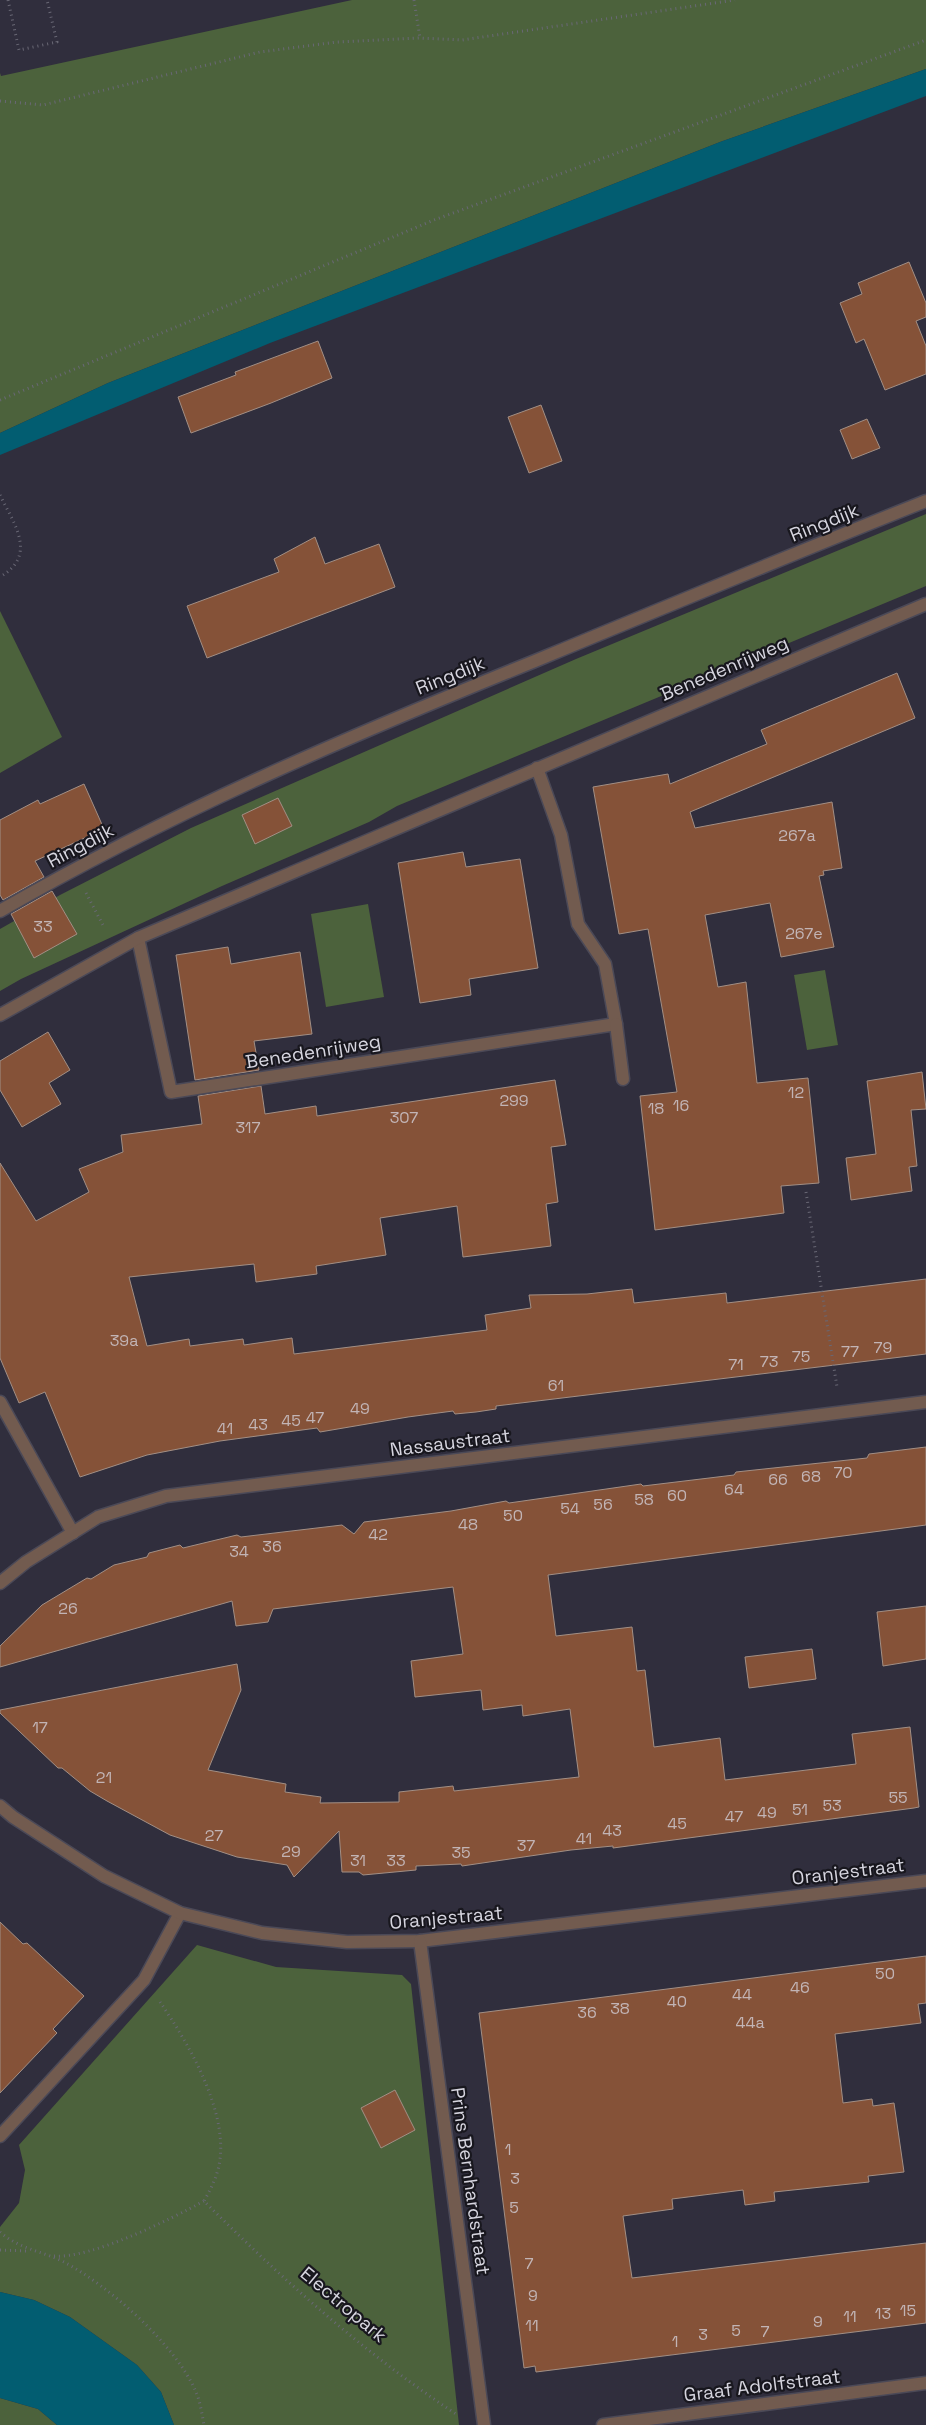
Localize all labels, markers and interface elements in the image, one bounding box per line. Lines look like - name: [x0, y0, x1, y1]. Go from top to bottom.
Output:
- street label: Ringdijk: [786, 497, 862, 548]
- street label: Benedenrijweg: [656, 630, 792, 707]
- street label: Ringdijk: [412, 650, 488, 701]
- street label: Ringdijk: [42, 817, 118, 873]
- house number: 267a: [778, 825, 816, 846]
- house number: 33: [33, 916, 53, 937]
- house number: 267e: [785, 923, 823, 944]
- street label: Benedenrijweg: [244, 1028, 383, 1075]
- house number: 12: [788, 1082, 804, 1103]
- house number: 299: [499, 1090, 529, 1111]
- house number: 16: [673, 1095, 689, 1116]
- house number: 18: [648, 1098, 664, 1119]
- house number: 307: [390, 1107, 418, 1128]
- house number: 317: [235, 1117, 261, 1138]
- house number: 39a: [110, 1330, 138, 1351]
- house number: 79: [874, 1337, 892, 1358]
- house number: 77: [841, 1341, 859, 1362]
- house number: 75: [792, 1346, 810, 1367]
- house number: 73: [760, 1351, 778, 1372]
- house number: 71: [728, 1354, 744, 1375]
- house number: 61: [548, 1375, 564, 1396]
- house number: 49: [350, 1398, 370, 1419]
- house number: 47: [306, 1407, 324, 1428]
- house number: 45: [281, 1410, 301, 1431]
- house number: 43: [248, 1414, 268, 1435]
- house number: 41: [217, 1418, 233, 1439]
- street label: Nassaustraat: [388, 1423, 512, 1462]
- house number: 70: [833, 1462, 853, 1483]
- house number: 68: [801, 1466, 821, 1487]
- house number: 66: [768, 1469, 788, 1490]
- house number: 64: [724, 1479, 744, 1500]
- house number: 60: [667, 1485, 687, 1506]
- house number: 58: [634, 1489, 654, 1510]
- house number: 56: [593, 1494, 613, 1515]
- house number: 54: [560, 1498, 580, 1519]
- house number: 50: [503, 1505, 523, 1526]
- house number: 48: [458, 1514, 478, 1535]
- house number: 42: [368, 1524, 388, 1545]
- house number: 36: [262, 1536, 282, 1557]
- house number: 34: [229, 1541, 249, 1562]
- house number: 26: [58, 1598, 78, 1619]
- house number: 17: [32, 1717, 48, 1738]
- house number: 21: [96, 1767, 112, 1788]
- house number: 55: [888, 1787, 908, 1808]
- house number: 53: [822, 1795, 842, 1816]
- house number: 51: [792, 1799, 808, 1820]
- house number: 49: [757, 1802, 777, 1823]
- house number: 47: [725, 1806, 743, 1827]
- house number: 45: [667, 1813, 687, 1834]
- house number: 43: [602, 1820, 622, 1841]
- house number: 27: [205, 1825, 223, 1846]
- house number: 41: [576, 1828, 592, 1849]
- house number: 37: [517, 1835, 535, 1856]
- house number: 29: [281, 1841, 301, 1862]
- house number: 35: [451, 1842, 471, 1863]
- house number: 31: [350, 1850, 366, 1871]
- house number: 33: [386, 1850, 406, 1871]
- street label: Oranjestraat: [790, 1852, 906, 1891]
- street label: Oranjestraat: [388, 1900, 504, 1935]
- house number: 50: [875, 1963, 895, 1984]
- house number: 46: [790, 1977, 810, 1998]
- house number: 44: [732, 1984, 752, 2005]
- house number: 40: [667, 1991, 687, 2012]
- house number: 38: [610, 1998, 630, 2019]
- house number: 36: [577, 2002, 597, 2023]
- house number: 44a: [735, 2012, 765, 2033]
- street label: Prins Bernhardstraat: [445, 2086, 496, 2277]
- house number: 1: [505, 2139, 511, 2160]
- house number: 3: [510, 2168, 520, 2189]
- house number: 5: [509, 2197, 519, 2218]
- house number: 7: [524, 2253, 534, 2274]
- street label: Electropark: [295, 2261, 392, 2348]
- house number: 9: [528, 2285, 538, 2306]
- house number: 15: [900, 2300, 916, 2321]
- house number: 13: [875, 2303, 891, 2324]
- house number: 11: [843, 2306, 857, 2327]
- house number: 9: [813, 2311, 823, 2332]
- house number: 11: [525, 2315, 539, 2336]
- house number: 5: [731, 2320, 741, 2341]
- house number: 7: [760, 2321, 770, 2342]
- house number: 3: [698, 2324, 708, 2345]
- house number: 1: [672, 2331, 678, 2352]
- street label: Graaf Adolfstraat: [682, 2363, 842, 2408]

